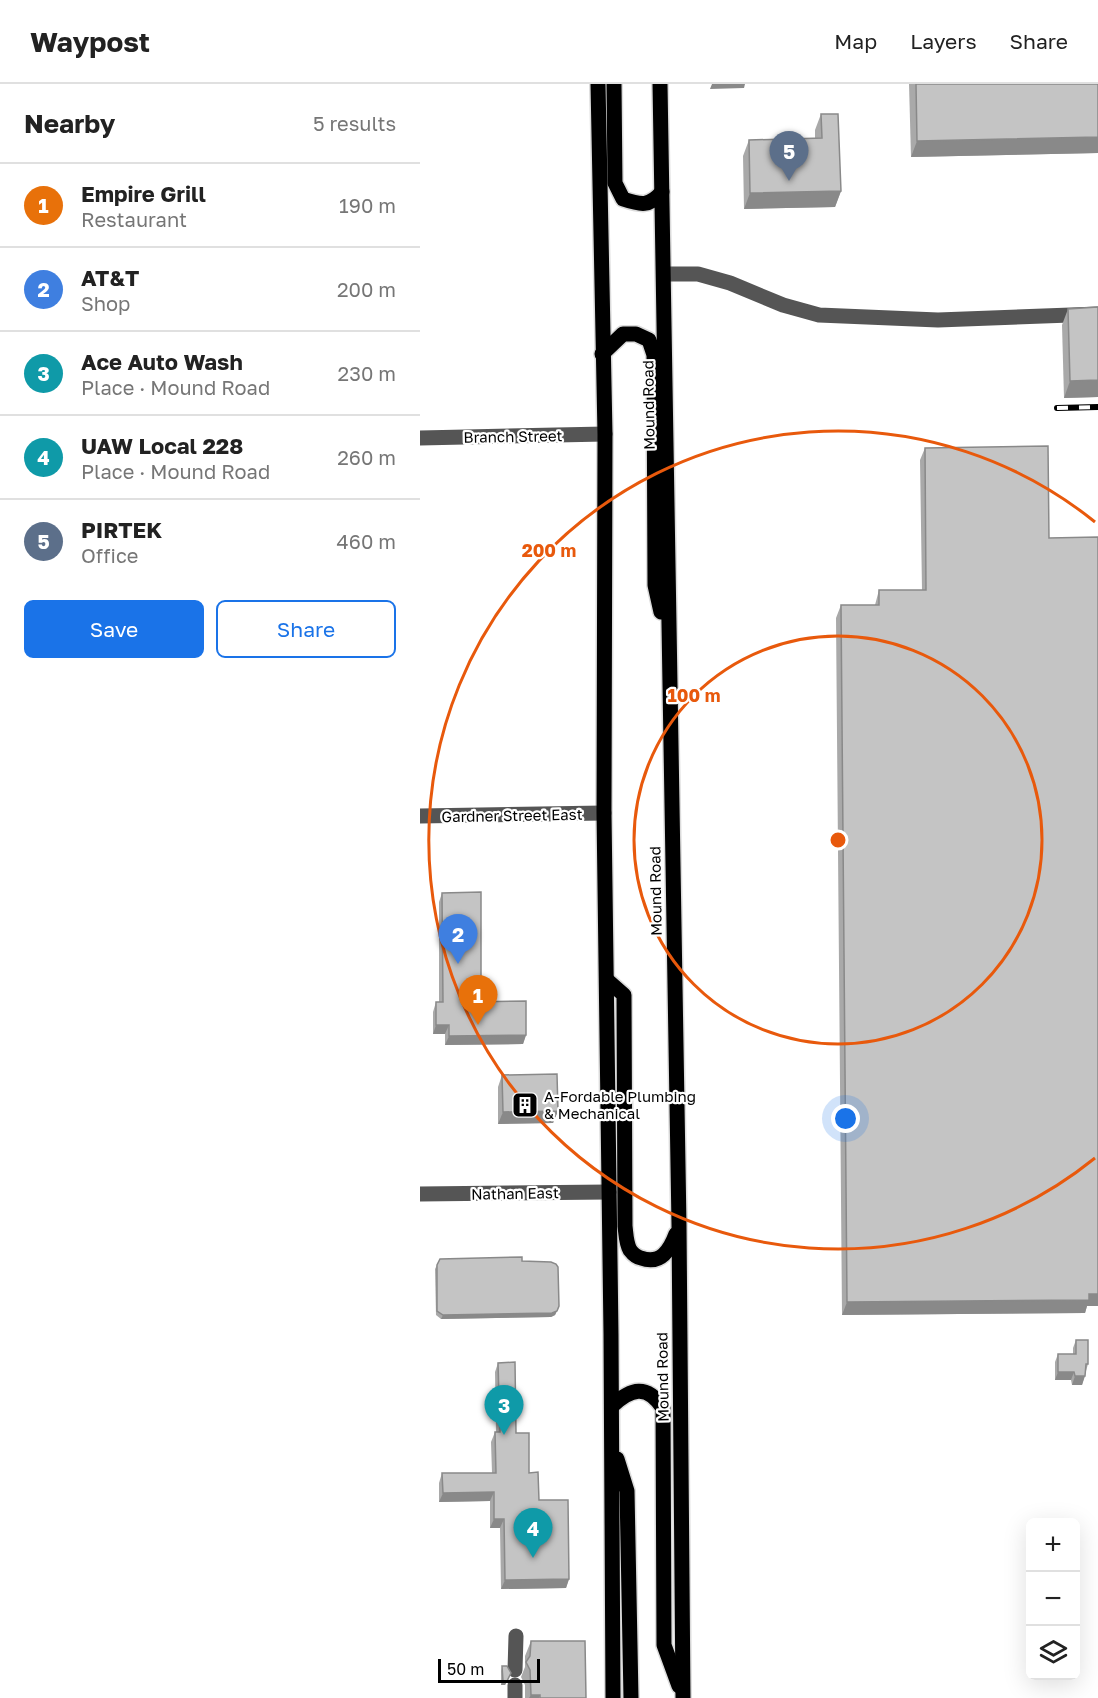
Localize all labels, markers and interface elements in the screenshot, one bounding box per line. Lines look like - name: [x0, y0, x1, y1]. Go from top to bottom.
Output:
- text: Waypost: [30, 25, 150, 58]
- text: Map: [834, 28, 877, 54]
- text: Layers: [910, 28, 977, 54]
- text: Share: [1010, 28, 1068, 54]
- text: Nearby: [24, 108, 115, 139]
- text: 5 results: [313, 111, 396, 135]
- pin: 5: [770, 132, 808, 181]
- text: Empire Grill: [81, 180, 206, 207]
- text: 1: [38, 193, 49, 217]
- text: 190 m: [339, 193, 396, 217]
- text: Restaurant: [81, 207, 187, 231]
- text: AT&T: [81, 264, 139, 291]
- text: 2: [37, 277, 50, 301]
- text: 200 m: [337, 277, 396, 301]
- text: Shop: [81, 291, 130, 315]
- text: Ace Auto Wash: [81, 348, 243, 375]
- street label: Mound Road: [638, 360, 658, 450]
- text: 3: [37, 361, 50, 385]
- text: 230 m: [338, 361, 396, 385]
- text: Place · Mound Road: [81, 375, 270, 399]
- street label: Branch Street: [463, 426, 563, 446]
- text: UAW Local 228: [81, 432, 243, 459]
- text: 4: [37, 445, 50, 469]
- text: 260 m: [337, 445, 396, 469]
- text: Place · Mound Road: [81, 459, 270, 483]
- text: PIRTEK: [81, 516, 162, 543]
- text: 5: [37, 529, 50, 553]
- text: 460 m: [337, 529, 396, 553]
- text: 200 m: [522, 539, 576, 561]
- text: Office: [81, 543, 138, 567]
- button: Save: [24, 600, 204, 658]
- button: Share: [216, 600, 396, 658]
- text: 100 m: [668, 684, 720, 706]
- street label: Gardner Street East: [441, 805, 583, 825]
- centre of rings: [828, 830, 848, 850]
- street label: Mound Road: [645, 846, 665, 936]
- pin: 2: [438, 914, 477, 964]
- pin: 1: [458, 976, 498, 1025]
- place label: A-Fordable Plumbing & Mechanical: [544, 1087, 696, 1122]
- building icon: A-Fordable Plumbing & Mechanical: [510, 1090, 540, 1120]
- your location: [831, 1104, 860, 1133]
- street label: Nathan East: [471, 1183, 559, 1203]
- street label: Mound Road: [652, 1332, 672, 1422]
- pin: 3: [484, 1386, 524, 1435]
- pin: 4: [514, 1508, 552, 1558]
- map controls: [1026, 1518, 1080, 1680]
- button: +: [1026, 1518, 1080, 1572]
- button: −: [1026, 1572, 1080, 1626]
- button: layers: [1026, 1626, 1080, 1680]
- scale bar: [438, 1656, 540, 1684]
- text: 50 m: [447, 1659, 484, 1679]

